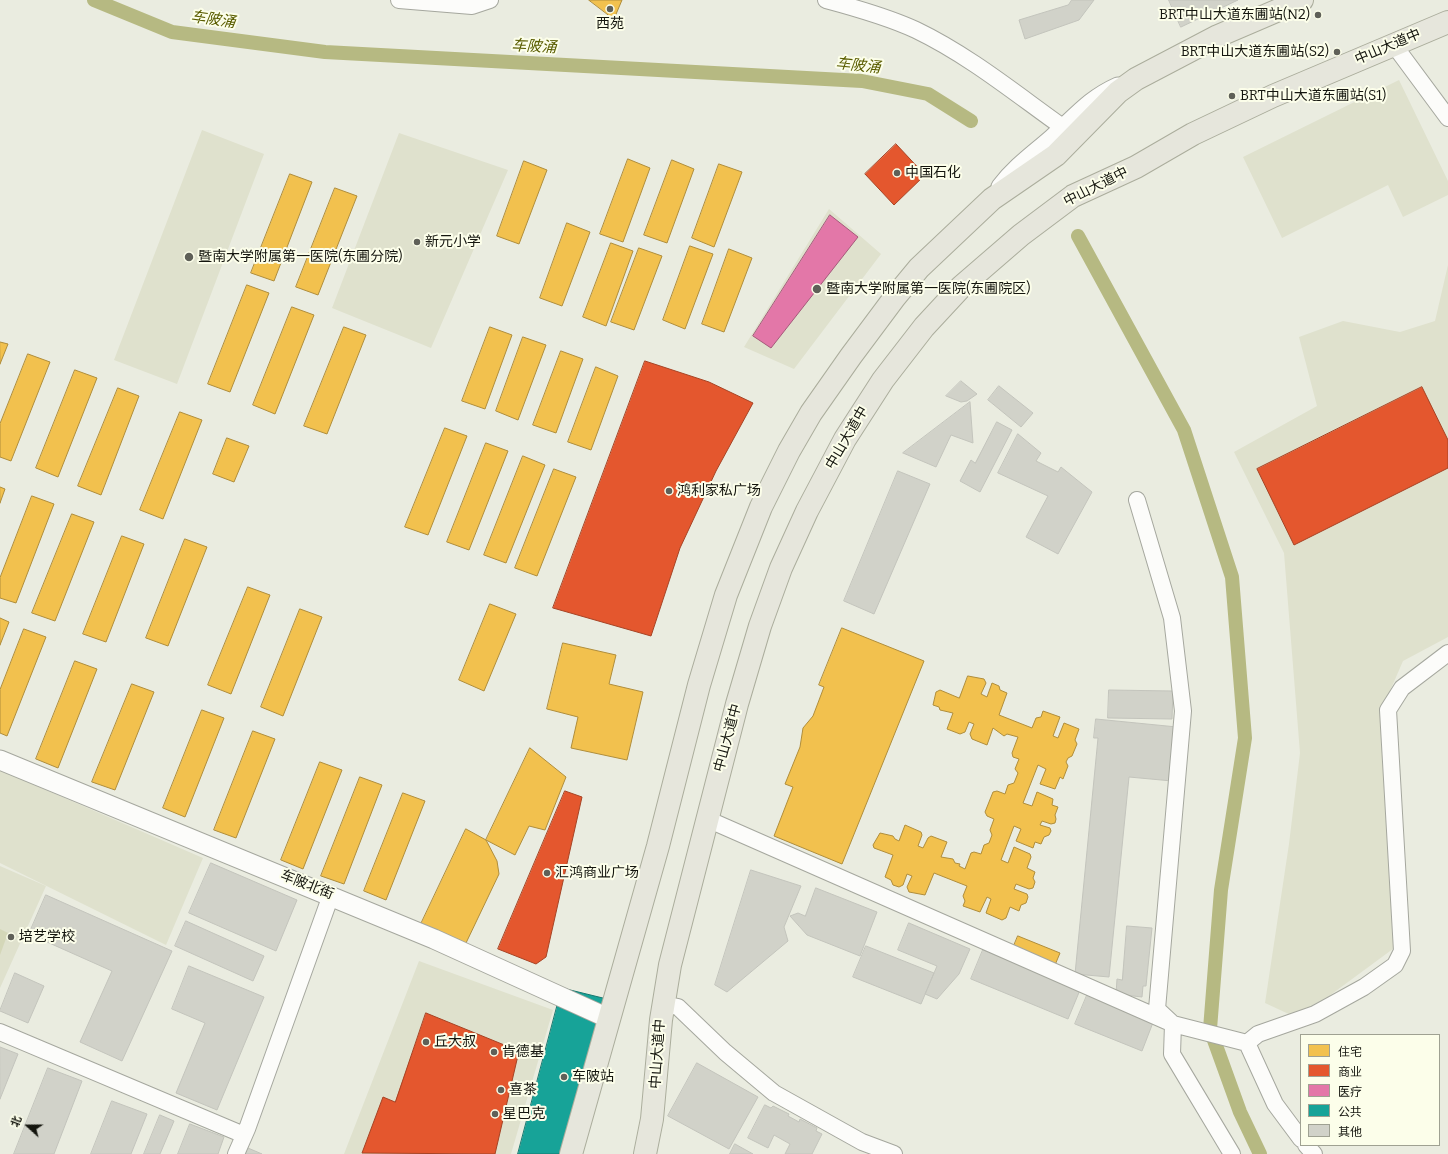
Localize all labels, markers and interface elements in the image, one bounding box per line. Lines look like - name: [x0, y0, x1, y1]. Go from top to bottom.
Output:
- marker: 西苑: [605, 4, 615, 14]
- place label: BRT中山大道东圃站(N2): [1159, 7, 1310, 23]
- water label: 车陂涌: [189, 8, 237, 32]
- marker: BRT中山大道东圃站(N2): [1313, 10, 1323, 20]
- place label: 西苑: [596, 16, 624, 32]
- street label: 中山大道中: [1353, 26, 1423, 68]
- water label: 车陂涌: [511, 37, 557, 57]
- place label: BRT中山大道东圃站(S2): [1181, 44, 1329, 60]
- marker: BRT中山大道东圃站(S2): [1332, 47, 1342, 57]
- water label: 车陂涌: [835, 55, 881, 77]
- place label: BRT中山大道东圃站(S1): [1240, 88, 1386, 104]
- marker: BRT中山大道东圃站(S1): [1227, 91, 1237, 101]
- street label: 中山大道中: [1061, 164, 1131, 210]
- place label: 中国石化: [905, 165, 961, 181]
- marker: 中国石化: [892, 168, 902, 178]
- place label: 新元小学: [425, 234, 481, 250]
- marker: 新元小学: [412, 237, 422, 247]
- place label: 暨南大学附属第一医院(东圃分院): [198, 249, 403, 265]
- marker: 暨南大学附属第一医院(东圃分院): [183, 251, 195, 263]
- place label: 暨南大学附属第一医院(东圃院区): [826, 281, 1031, 297]
- marker: 暨南大学附属第一医院(东圃院区): [811, 283, 823, 295]
- street label: 中山大道中: [822, 403, 872, 473]
- place label: 鸿利家私广场: [677, 483, 761, 499]
- marker: 鸿利家私广场: [664, 486, 674, 496]
- street label: 中山大道中: [711, 702, 745, 774]
- place label: 汇鸿商业广场: [555, 865, 639, 881]
- street label: 车陂北街: [278, 867, 336, 903]
- marker: 汇鸿商业广场: [542, 868, 552, 878]
- place label: 培艺学校: [19, 929, 75, 945]
- marker: 培艺学校: [6, 932, 16, 942]
- street label: 中山大道中: [647, 1018, 669, 1090]
- place label: 丘大叔: [434, 1034, 476, 1050]
- legend: [1300, 1034, 1440, 1146]
- marker: 丘大叔: [421, 1037, 431, 1047]
- place label: 肯德基: [502, 1044, 544, 1060]
- text: 住宅: [1338, 1045, 1362, 1059]
- marker: 肯德基: [489, 1047, 499, 1057]
- text: 商业: [1338, 1065, 1362, 1079]
- place label: 车陂站: [572, 1069, 614, 1085]
- marker: 车陂站: [559, 1072, 569, 1082]
- place label: 喜茶: [509, 1082, 537, 1098]
- marker: 喜茶: [496, 1085, 506, 1095]
- text: 医疗: [1338, 1085, 1362, 1099]
- text: 公共: [1338, 1105, 1362, 1119]
- north arrow: [8, 1106, 48, 1146]
- place label: 星巴克: [503, 1106, 545, 1122]
- marker: 星巴克: [490, 1109, 500, 1119]
- text: 北: [8, 1114, 24, 1129]
- text: 其他: [1338, 1125, 1362, 1139]

